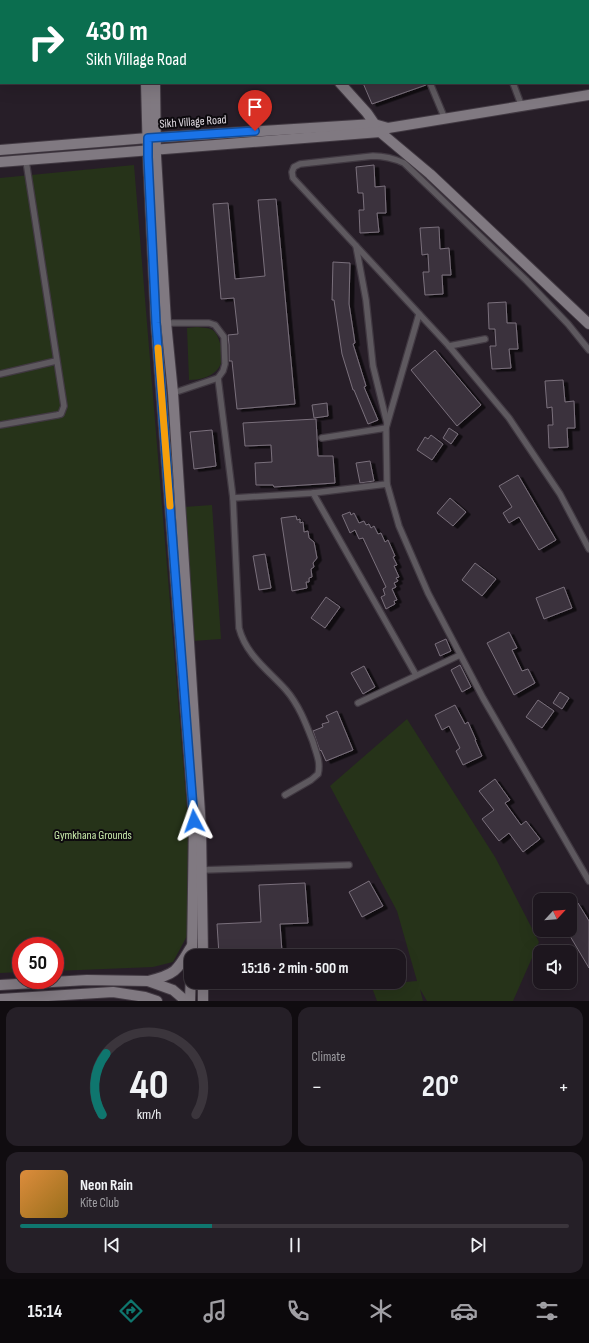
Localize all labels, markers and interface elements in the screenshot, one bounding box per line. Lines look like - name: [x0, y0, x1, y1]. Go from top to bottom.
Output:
- text: 430 m: [86, 15, 148, 48]
- icon: right: [20, 16, 72, 68]
- text: Sikh Village Road: [86, 49, 187, 70]
- pin: [238, 90, 272, 131]
- icon: arrive: [244, 96, 266, 118]
- street label: Sikh Village Road: [159, 112, 227, 132]
- position arrow: [173, 800, 215, 842]
- park label: Gymkhana Grounds: [54, 828, 132, 843]
- north arrow: [533, 893, 577, 937]
- map controls: [533, 893, 577, 989]
- speed limit sign: 50: [12, 937, 64, 989]
- button: sound: [533, 945, 577, 989]
- text: 15:16 · 2 min · 500 m: [241, 959, 349, 978]
- text: Climate: [312, 1049, 345, 1065]
- text: 40: [129, 1060, 168, 1109]
- text: 20°: [422, 1069, 459, 1105]
- text: −: [312, 1074, 322, 1101]
- text: +: [558, 1074, 569, 1101]
- text: km/h: [136, 1105, 161, 1122]
- text: Neon Rain: [80, 1176, 133, 1195]
- text: Kite Club: [80, 1195, 119, 1211]
- icon: previous: [101, 1234, 123, 1256]
- icon: pause: [284, 1234, 306, 1256]
- icon: next: [467, 1234, 489, 1256]
- icon: directions: [117, 1297, 145, 1325]
- icon: music: [201, 1297, 229, 1325]
- icon: phone: [284, 1297, 312, 1325]
- icon: climate: [367, 1297, 395, 1325]
- icon: car: [450, 1297, 478, 1325]
- icon: filters: [533, 1297, 561, 1325]
- text: 15:14: [28, 1301, 62, 1322]

